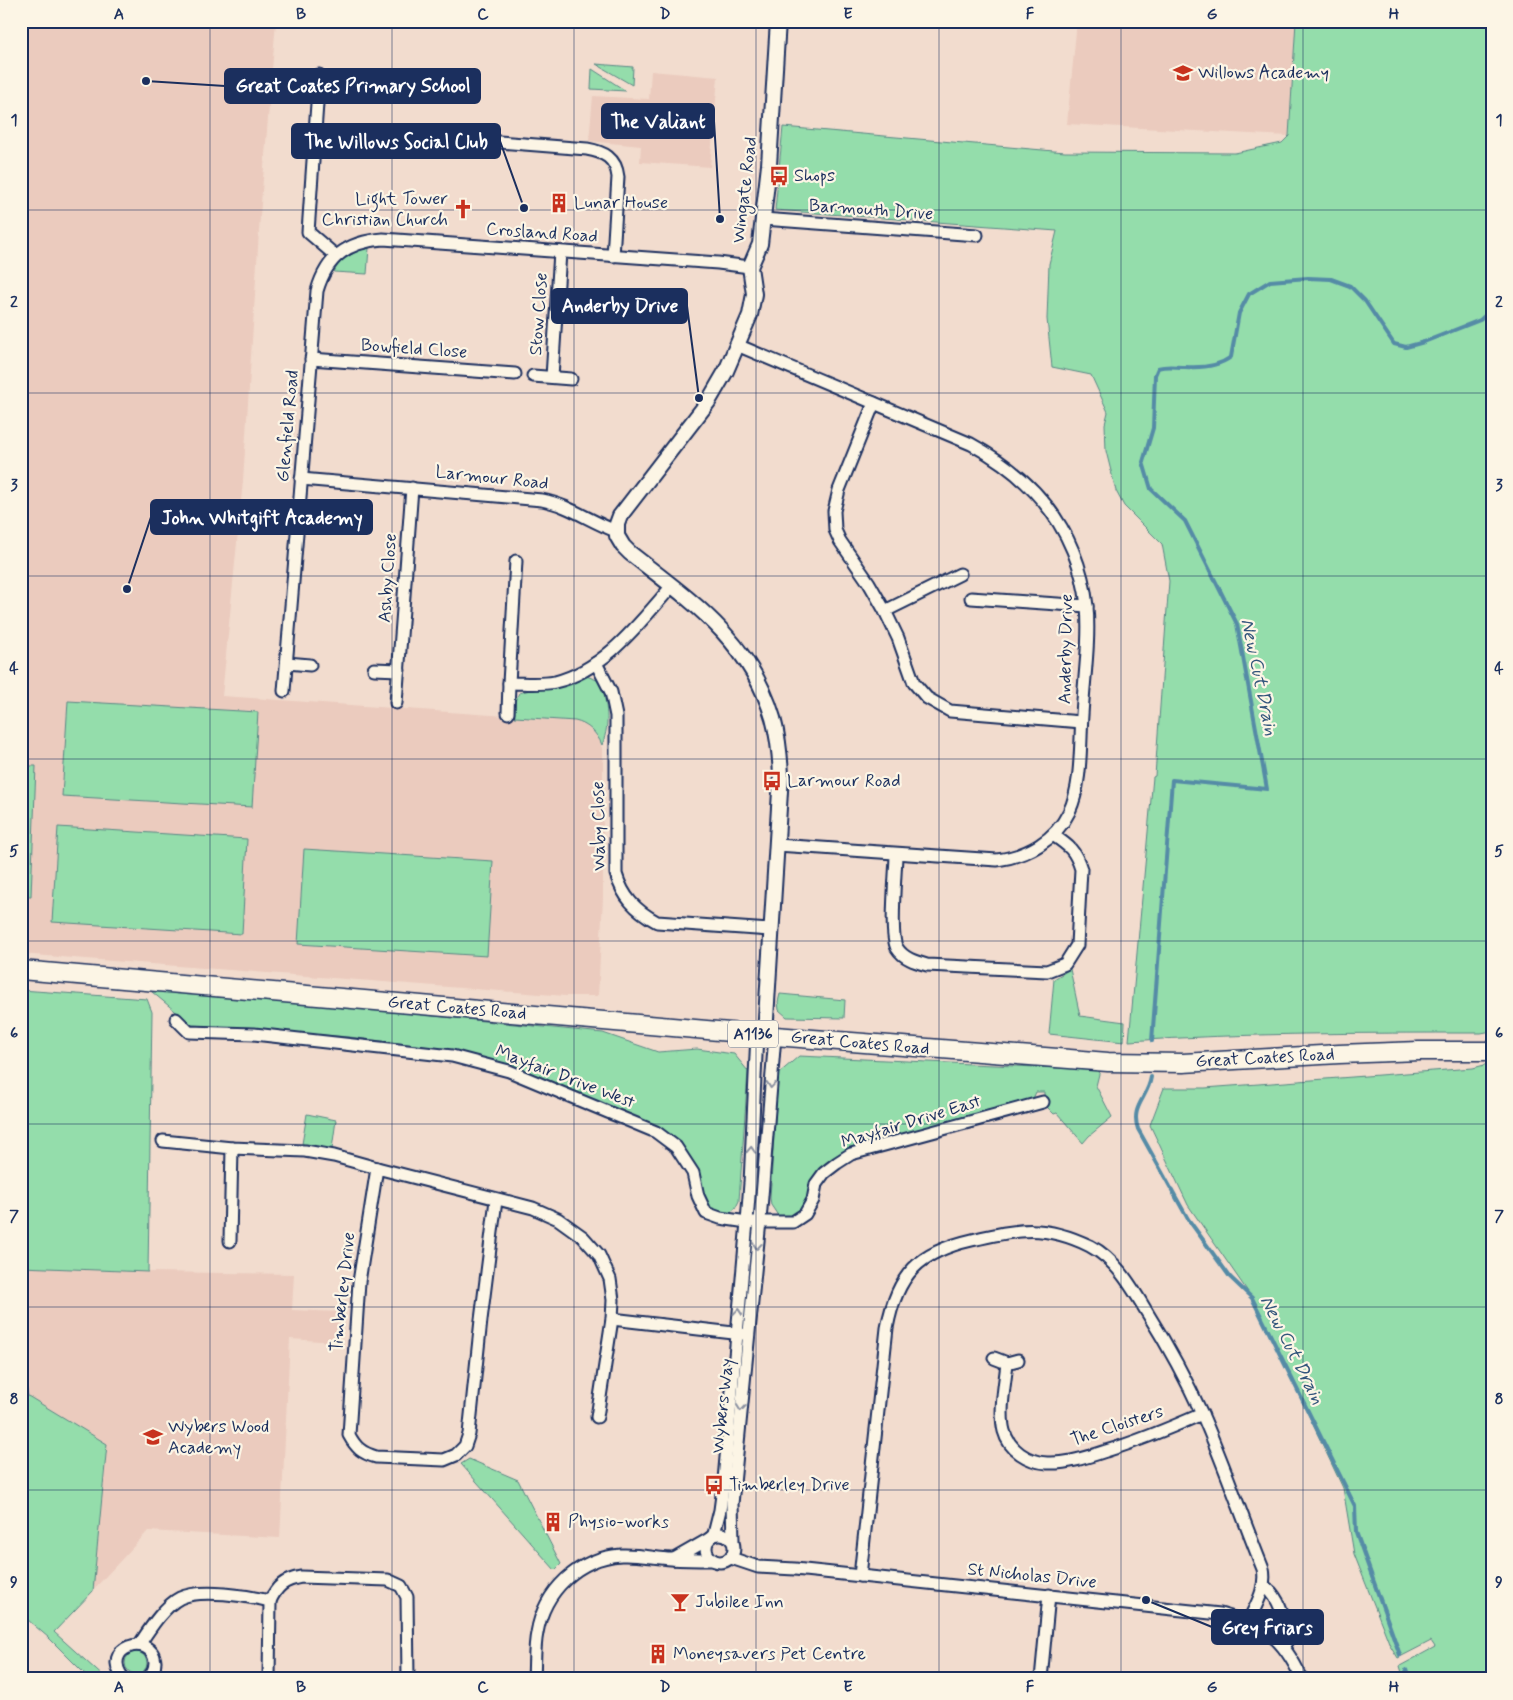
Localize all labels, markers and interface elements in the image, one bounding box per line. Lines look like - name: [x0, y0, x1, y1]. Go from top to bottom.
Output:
- text: A: [114, 4, 124, 25]
- text: B: [296, 4, 306, 25]
- text: C: [477, 4, 489, 25]
- text: D: [659, 4, 671, 25]
- text: E: [843, 4, 853, 25]
- text: F: [1026, 4, 1035, 25]
- text: G: [1207, 4, 1218, 25]
- text: H: [1389, 4, 1400, 25]
- place label: Willows Academy: [1198, 61, 1329, 85]
- school or university icon: Willows Academy: [1172, 62, 1194, 84]
- callout: Great Coates Primary School: [225, 69, 480, 103]
- text: Great Coates Primary School: [236, 74, 471, 99]
- callout: The Valiant: [602, 104, 714, 138]
- text: 1: [10, 110, 18, 131]
- text: The Valiant: [610, 110, 706, 135]
- text: 1: [1495, 110, 1503, 131]
- callout: The Willows Social Club: [292, 124, 500, 158]
- text: The Willows Social Club: [304, 130, 488, 155]
- street label: Wingate Road: [727, 135, 764, 245]
- place label: Shops: [794, 164, 835, 188]
- bus stop icon: Shops: [768, 165, 790, 187]
- place label: Light Tower Christian Church: [321, 187, 448, 232]
- place label: Lunar House: [574, 191, 668, 215]
- building icon: Lunar House: [548, 192, 570, 214]
- street label: Barmouth Drive: [808, 194, 934, 226]
- church icon: Light Tower Christian Church: [452, 198, 474, 220]
- street label: Crosland Road: [485, 217, 599, 249]
- street label: Stow Close: [524, 272, 554, 356]
- callout: Anderby Drive: [552, 289, 687, 323]
- text: 2: [10, 292, 18, 313]
- text: 2: [1495, 292, 1503, 313]
- text: Anderby Drive: [562, 294, 678, 319]
- street label: Bowfield Close: [360, 333, 468, 365]
- street label: Glenfield Road: [271, 369, 305, 483]
- street label: Larmour Road: [434, 460, 550, 496]
- text: 3: [10, 475, 18, 496]
- text: 3: [1495, 475, 1503, 496]
- callout: John Whitgift Academy: [151, 500, 372, 534]
- text: John Whitgift Academy: [161, 506, 363, 532]
- street label: Ashby Close: [373, 532, 403, 624]
- street label: Anderby Drive: [1053, 594, 1079, 704]
- water label: New Cut Drain: [1234, 616, 1284, 738]
- text: 4: [9, 658, 19, 679]
- text: 4: [1494, 658, 1504, 679]
- place label: Larmour Road: [787, 769, 901, 793]
- bus stop icon: Larmour Road: [761, 770, 783, 792]
- street label: Waby Close: [586, 781, 612, 871]
- text: 5: [9, 841, 19, 862]
- text: 5: [1494, 841, 1504, 862]
- street label: Great Coates Road: [387, 990, 527, 1026]
- road number: A1136: [728, 1021, 778, 1048]
- text: 6: [10, 1023, 18, 1044]
- text: 6: [1495, 1023, 1503, 1044]
- street label: Great Coates Road: [790, 1025, 930, 1061]
- street label: Mayfair Drive West: [492, 1039, 639, 1115]
- street label: Great Coates Road: [1195, 1042, 1335, 1074]
- one-way arrow: [766, 1081, 777, 1089]
- street label: Mayfair Drive East: [838, 1089, 984, 1155]
- one-way arrow: [746, 1146, 757, 1154]
- text: 7: [9, 1206, 19, 1227]
- text: 7: [1494, 1206, 1504, 1227]
- street label: Timberley Drive: [325, 1231, 361, 1353]
- one-way arrow: [752, 1243, 763, 1251]
- water label: New Cut Drain: [1254, 1291, 1330, 1409]
- one-way arrow: [732, 1308, 743, 1316]
- street label: Wybers Way: [706, 1357, 740, 1455]
- text: 8: [9, 1389, 19, 1410]
- text: 8: [1494, 1389, 1504, 1410]
- street label: The Cloisters: [1067, 1400, 1167, 1452]
- one-way arrow: [735, 1404, 746, 1412]
- place label: Wybers Wood Academy: [168, 1415, 269, 1460]
- school or university icon: Wybers Wood Academy: [142, 1426, 164, 1448]
- place label: Timberley Drive: [729, 1473, 850, 1497]
- bus stop icon: Timberley Drive: [703, 1474, 725, 1496]
- place label: Physio-works: [568, 1510, 669, 1534]
- building icon: Physio-works: [542, 1511, 564, 1533]
- street label: St Nicholas Drive: [966, 1557, 1098, 1595]
- text: 9: [10, 1572, 18, 1593]
- text: 9: [1495, 1572, 1503, 1593]
- place label: Jubilee Inn: [695, 1590, 784, 1614]
- bar icon: Jubilee Inn: [669, 1591, 691, 1613]
- callout: Grey Friars: [1212, 1610, 1323, 1644]
- text: Grey Friars: [1221, 1616, 1313, 1641]
- place label: Moneysavers Pet Centre: [673, 1642, 866, 1666]
- building icon: Moneysavers Pet Centre: [647, 1643, 669, 1665]
- text: A: [114, 1677, 124, 1698]
- text: B: [296, 1677, 306, 1698]
- text: C: [477, 1677, 489, 1698]
- text: D: [659, 1677, 671, 1698]
- text: E: [843, 1677, 853, 1698]
- text: F: [1026, 1677, 1035, 1698]
- text: G: [1207, 1677, 1218, 1698]
- text: H: [1389, 1677, 1400, 1698]

